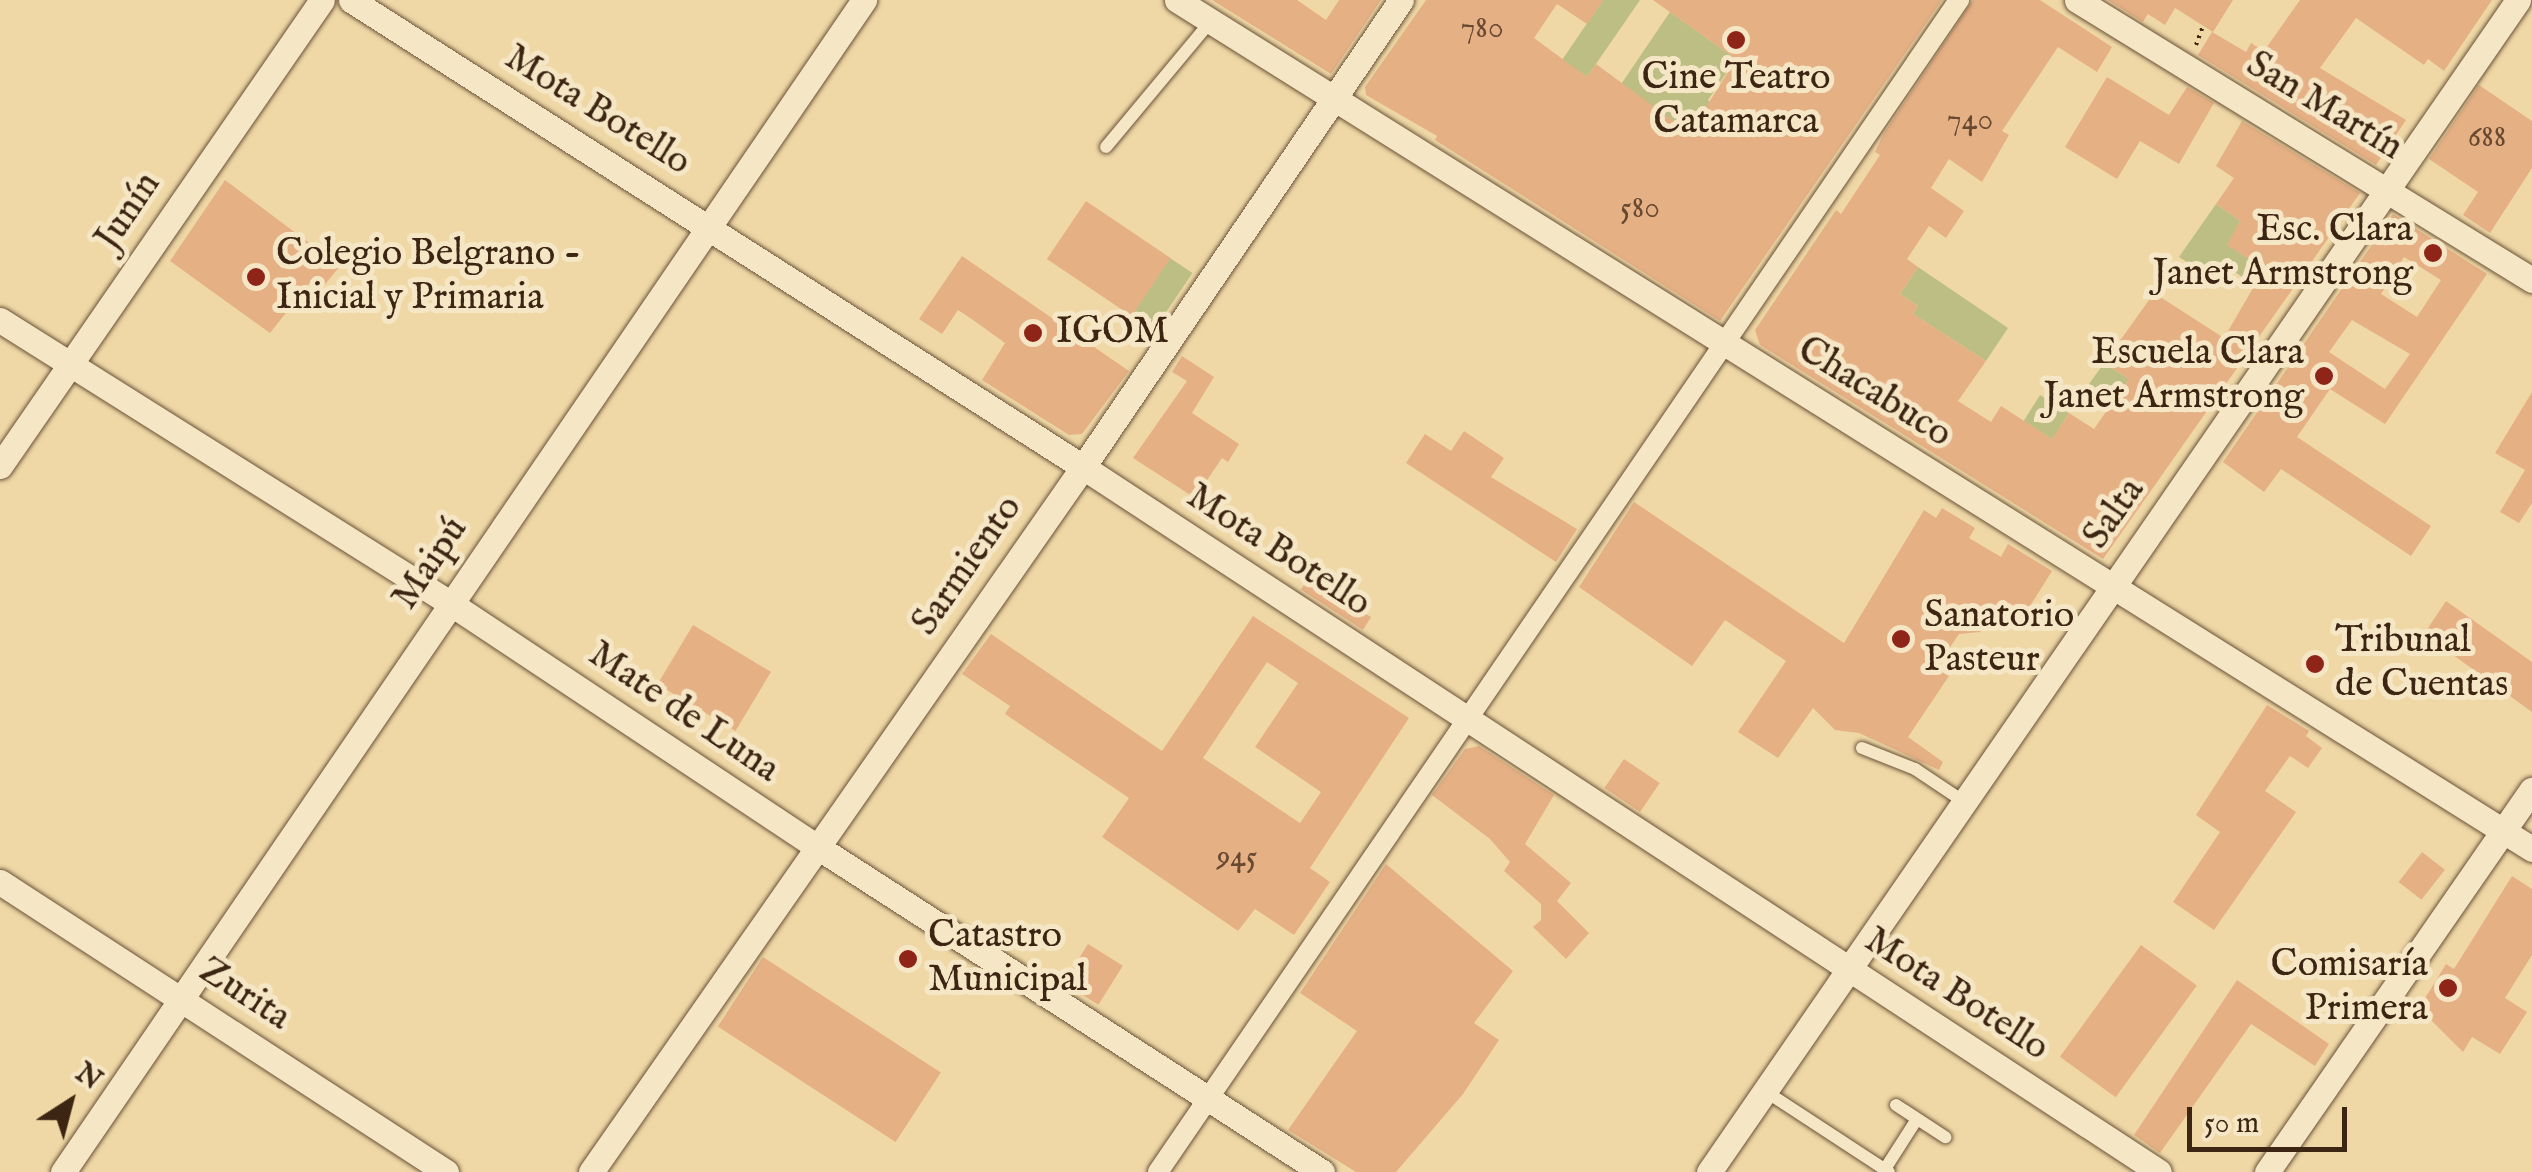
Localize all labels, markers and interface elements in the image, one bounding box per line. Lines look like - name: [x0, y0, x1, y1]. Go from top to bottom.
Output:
- house number: 780: [1460, 10, 1504, 48]
- marker: Cine Teatro Catamarca: [1725, 29, 1747, 51]
- street label: Mota Botello: [496, 36, 698, 186]
- street label: San Martín: [2238, 43, 2410, 171]
- place label: Cine Teatro Catamarca: [1642, 56, 1830, 146]
- house number: 740: [1947, 102, 1993, 140]
- house number: 688: [2468, 119, 2506, 157]
- street label: Junín: [86, 164, 172, 260]
- house number: 580: [1620, 190, 1660, 228]
- place label: Esc. Clara Janet Armstrong: [2152, 208, 2413, 298]
- place label: Colegio Belgrano - Inicial y Primaria: [276, 232, 581, 322]
- marker: Esc. Clara Janet Armstrong: [2422, 242, 2444, 264]
- marker: Colegio Belgrano - Inicial y Primaria: [245, 266, 267, 288]
- place label: IGOM: [1056, 310, 1169, 356]
- marker: IGOM: [1020, 320, 1046, 346]
- street label: Chacabuco: [1788, 328, 1960, 458]
- place label: Escuela Clara Janet Armstrong: [2043, 331, 2304, 420]
- marker: Escuela Clara Janet Armstrong: [2313, 365, 2335, 387]
- street label: Salta: [2075, 470, 2155, 558]
- street label: Mota Botello: [1177, 474, 1379, 628]
- street label: Sarmiento: [903, 487, 1033, 645]
- street label: Maipú: [383, 509, 479, 619]
- place label: Sanatorio Pasteur: [1924, 594, 2074, 684]
- place label: Tribunal de Cuentas: [2335, 619, 2508, 708]
- marker: Sanatorio Pasteur: [1888, 626, 1914, 652]
- street label: Mate de Luna: [579, 632, 787, 794]
- marker: Tribunal de Cuentas: [2304, 653, 2326, 675]
- house number: 945: [1217, 839, 1257, 877]
- place label: Catastro Municipal: [928, 914, 1087, 1004]
- street label: Mota Botello: [1855, 918, 2057, 1072]
- place label: Comisaría Primera: [2271, 943, 2428, 1032]
- marker: Catastro Municipal: [897, 948, 919, 970]
- street label: Zurita: [190, 949, 298, 1041]
- marker: Comisaría Primera: [2437, 977, 2459, 999]
- north arrow: [20, 1052, 120, 1152]
- text: N: [68, 1056, 108, 1099]
- scale bar: [2192, 1087, 2352, 1149]
- text: 50 m: [2204, 1105, 2259, 1143]

